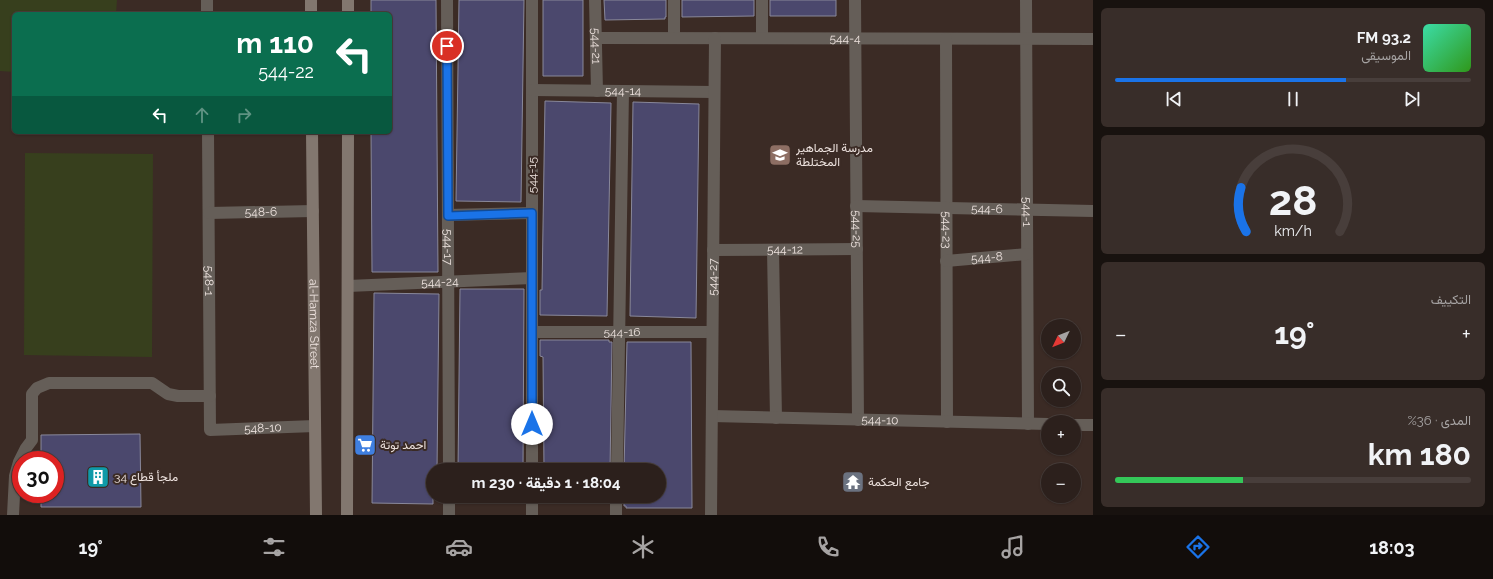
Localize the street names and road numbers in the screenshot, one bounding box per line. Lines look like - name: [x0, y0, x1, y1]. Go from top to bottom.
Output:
- street label: 544-21: [589, 28, 603, 64]
- street label: 544-4: [829, 31, 861, 46]
- street label: 544-14: [605, 84, 642, 98]
- street label: 544-15: [525, 156, 539, 193]
- street label: 544-1: [1020, 197, 1034, 227]
- street label: 544-6: [971, 201, 1003, 216]
- street label: 548-6: [245, 205, 277, 219]
- street label: 544-25: [850, 210, 864, 248]
- street label: 544-23: [939, 211, 954, 249]
- street label: 544-17: [441, 229, 455, 266]
- street label: 544-12: [767, 242, 803, 257]
- street label: 544-8: [970, 249, 1003, 266]
- street label: 544-27: [706, 258, 720, 296]
- street label: 548-1: [202, 266, 216, 296]
- street label: 544-24: [421, 274, 459, 290]
- street label: al-Hamza Street: [307, 279, 321, 369]
- street label: 544-16: [603, 325, 641, 339]
- street label: 544-10: [861, 413, 899, 427]
- street label: 548-10: [244, 420, 282, 436]

